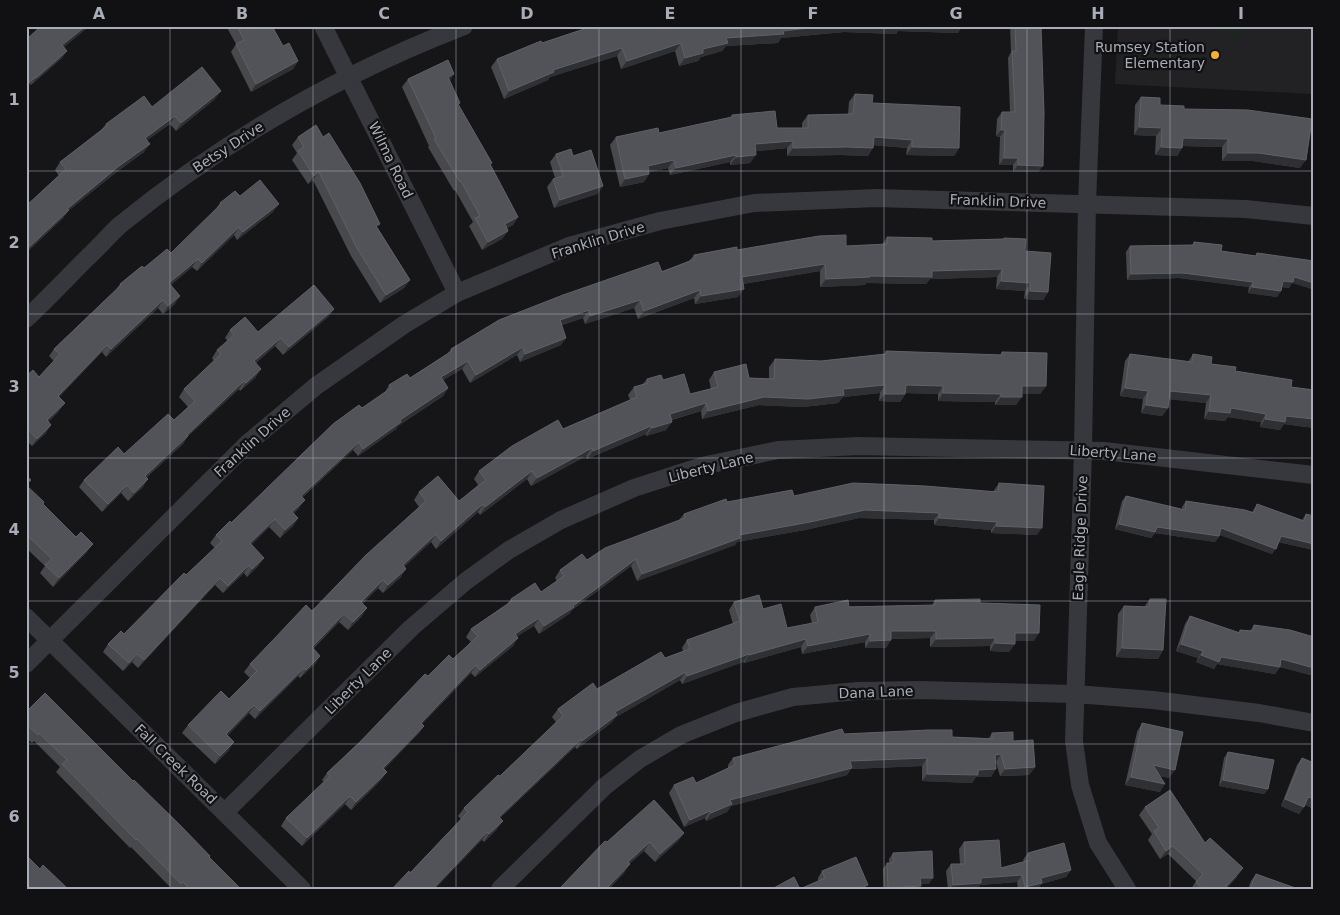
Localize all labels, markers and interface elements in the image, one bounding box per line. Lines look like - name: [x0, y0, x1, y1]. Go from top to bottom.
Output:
- text: A: [93, 4, 106, 23]
- text: B: [236, 4, 248, 23]
- text: C: [378, 4, 390, 23]
- text: D: [520, 4, 534, 23]
- text: E: [665, 4, 675, 23]
- text: F: [808, 4, 818, 23]
- text: G: [949, 4, 963, 23]
- text: H: [1091, 4, 1105, 23]
- text: I: [1238, 4, 1244, 23]
- place label: Rumsey Station Elementary: [1095, 39, 1205, 71]
- marker: Rumsey Station Elementary: [1209, 49, 1221, 61]
- text: 1: [8, 90, 20, 109]
- street label: Betsy Drive: [190, 118, 266, 176]
- street label: Wilma Road: [366, 119, 416, 201]
- street label: Franklin Drive: [949, 191, 1047, 211]
- street label: Franklin Drive: [549, 218, 647, 262]
- text: 2: [8, 233, 20, 252]
- text: 3: [8, 377, 20, 396]
- street label: Franklin Drive: [211, 404, 293, 480]
- street label: Liberty Lane: [1069, 442, 1157, 464]
- street label: Liberty Lane: [667, 449, 755, 485]
- street label: Eagle Ridge Drive: [1070, 475, 1090, 601]
- text: 4: [8, 520, 20, 539]
- street label: Liberty Lane: [322, 645, 394, 717]
- text: 5: [8, 663, 20, 682]
- street label: Dana Lane: [838, 683, 914, 701]
- street label: Fall Creek Road: [132, 721, 220, 807]
- text: 6: [8, 807, 20, 826]

